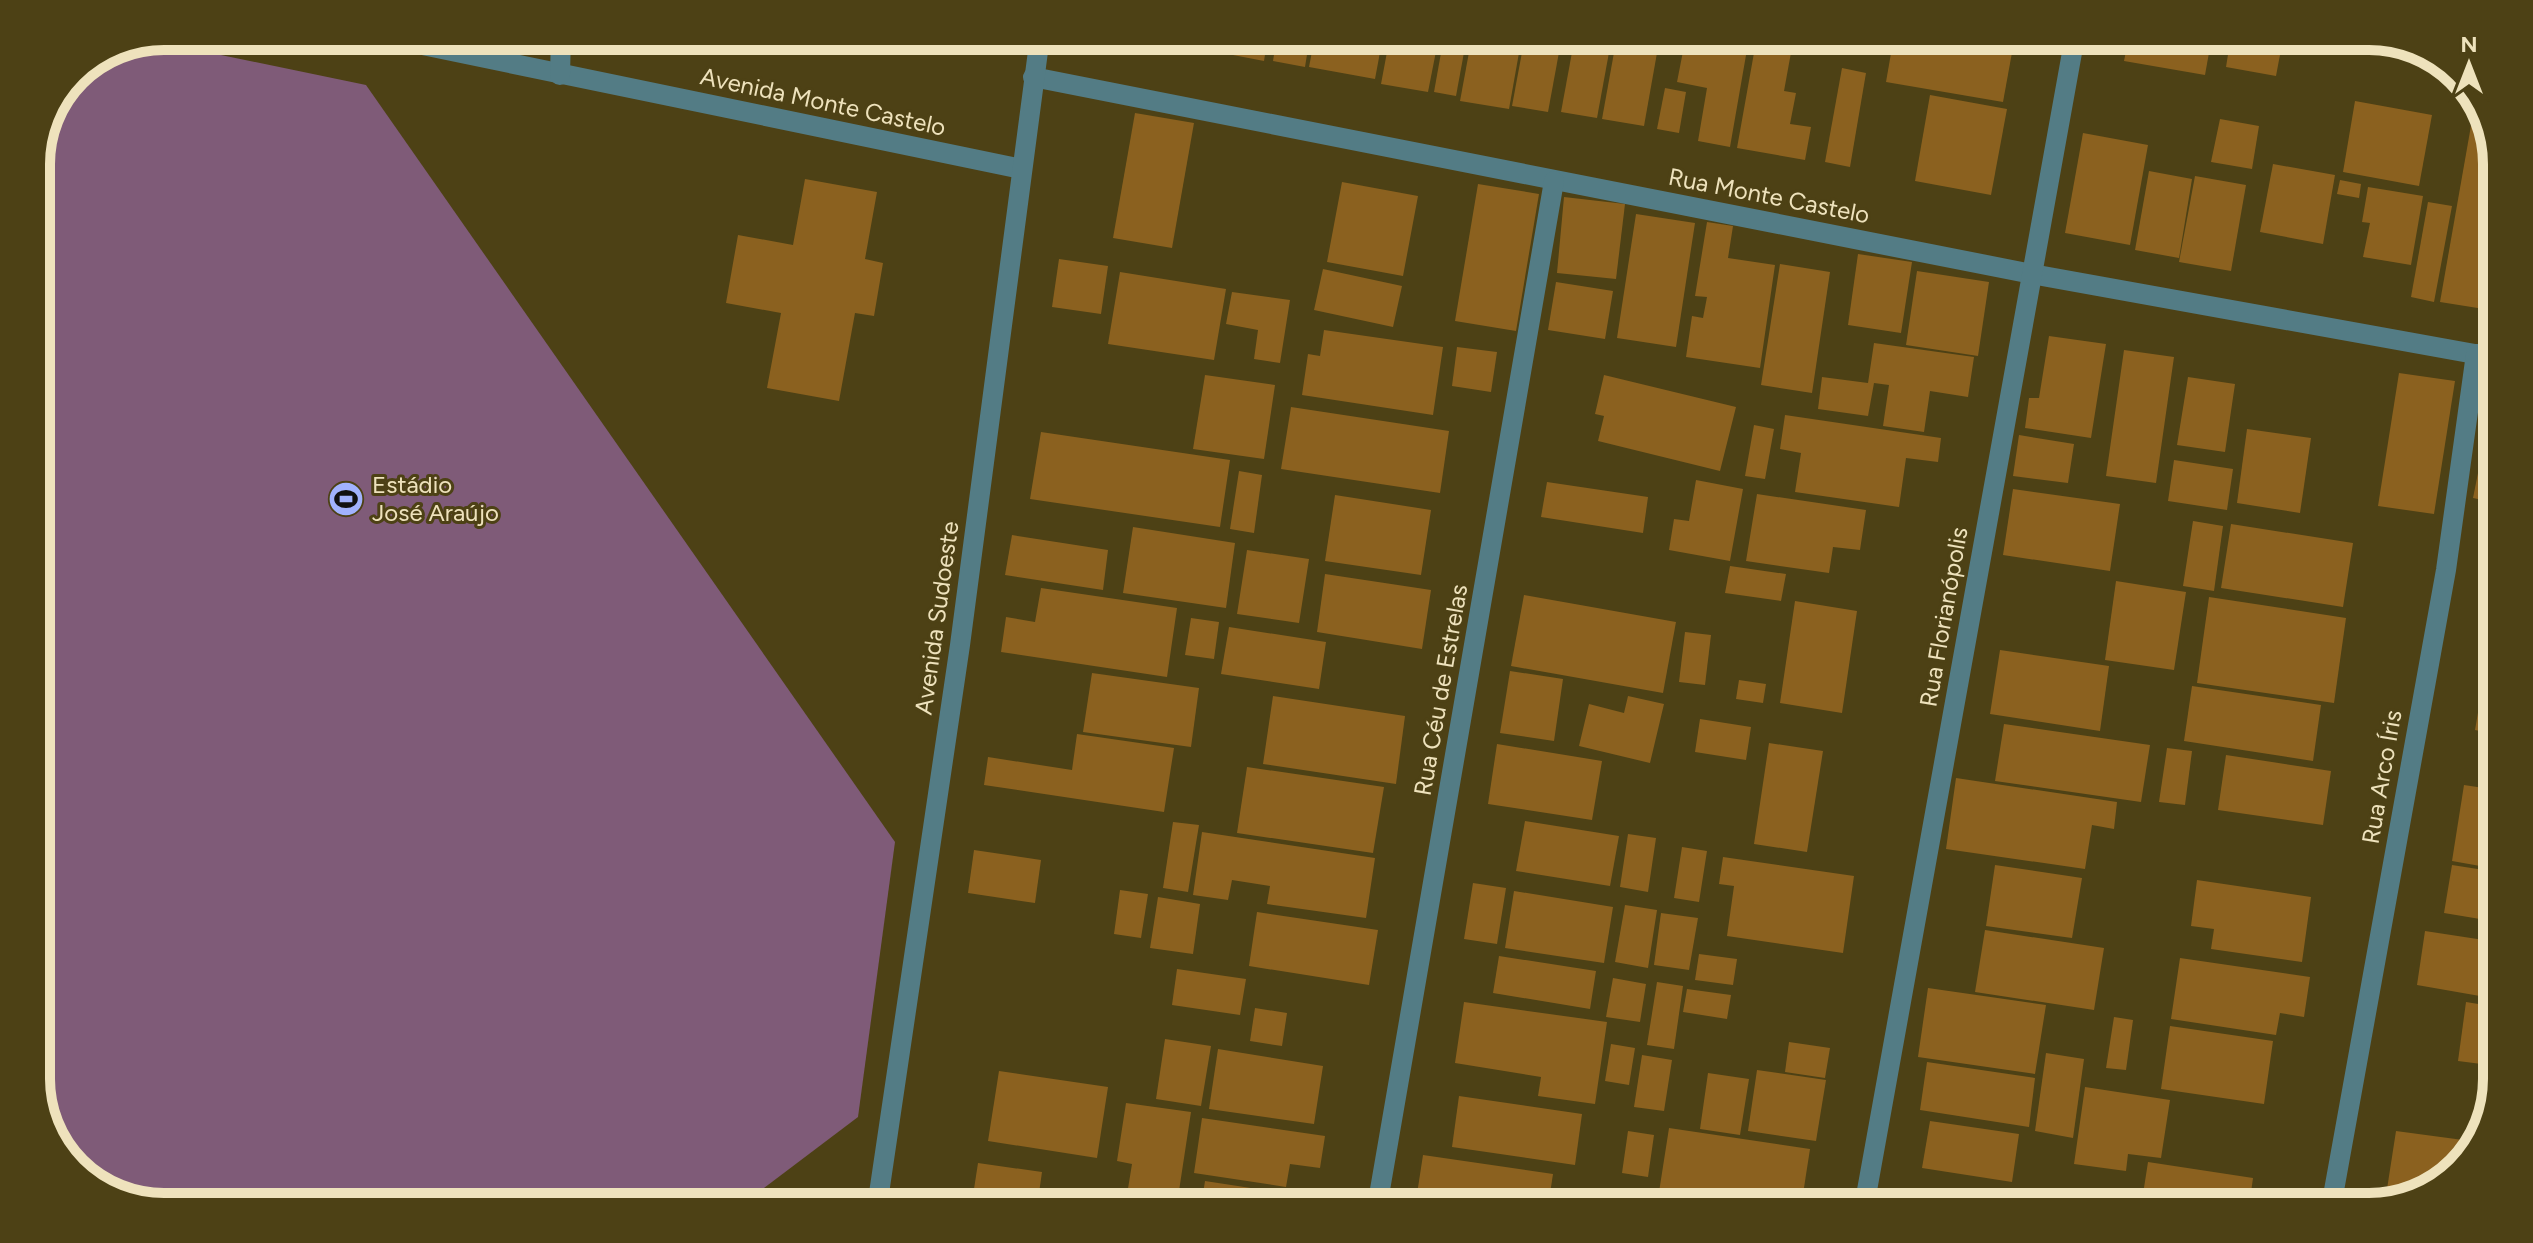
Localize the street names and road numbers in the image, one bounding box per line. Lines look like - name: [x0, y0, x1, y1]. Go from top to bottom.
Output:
- street label: Avenida Monte Castelo: [698, 61, 948, 142]
- street label: Rua Monte Castelo: [1666, 162, 1872, 229]
- street label: Avenida Sudoeste: [909, 519, 964, 716]
- street label: Rua Florianópolis: [1913, 525, 1974, 709]
- street label: Rua Céu de Estrelas: [1408, 582, 1473, 798]
- street label: Rua Arco Íris: [2355, 708, 2408, 846]

